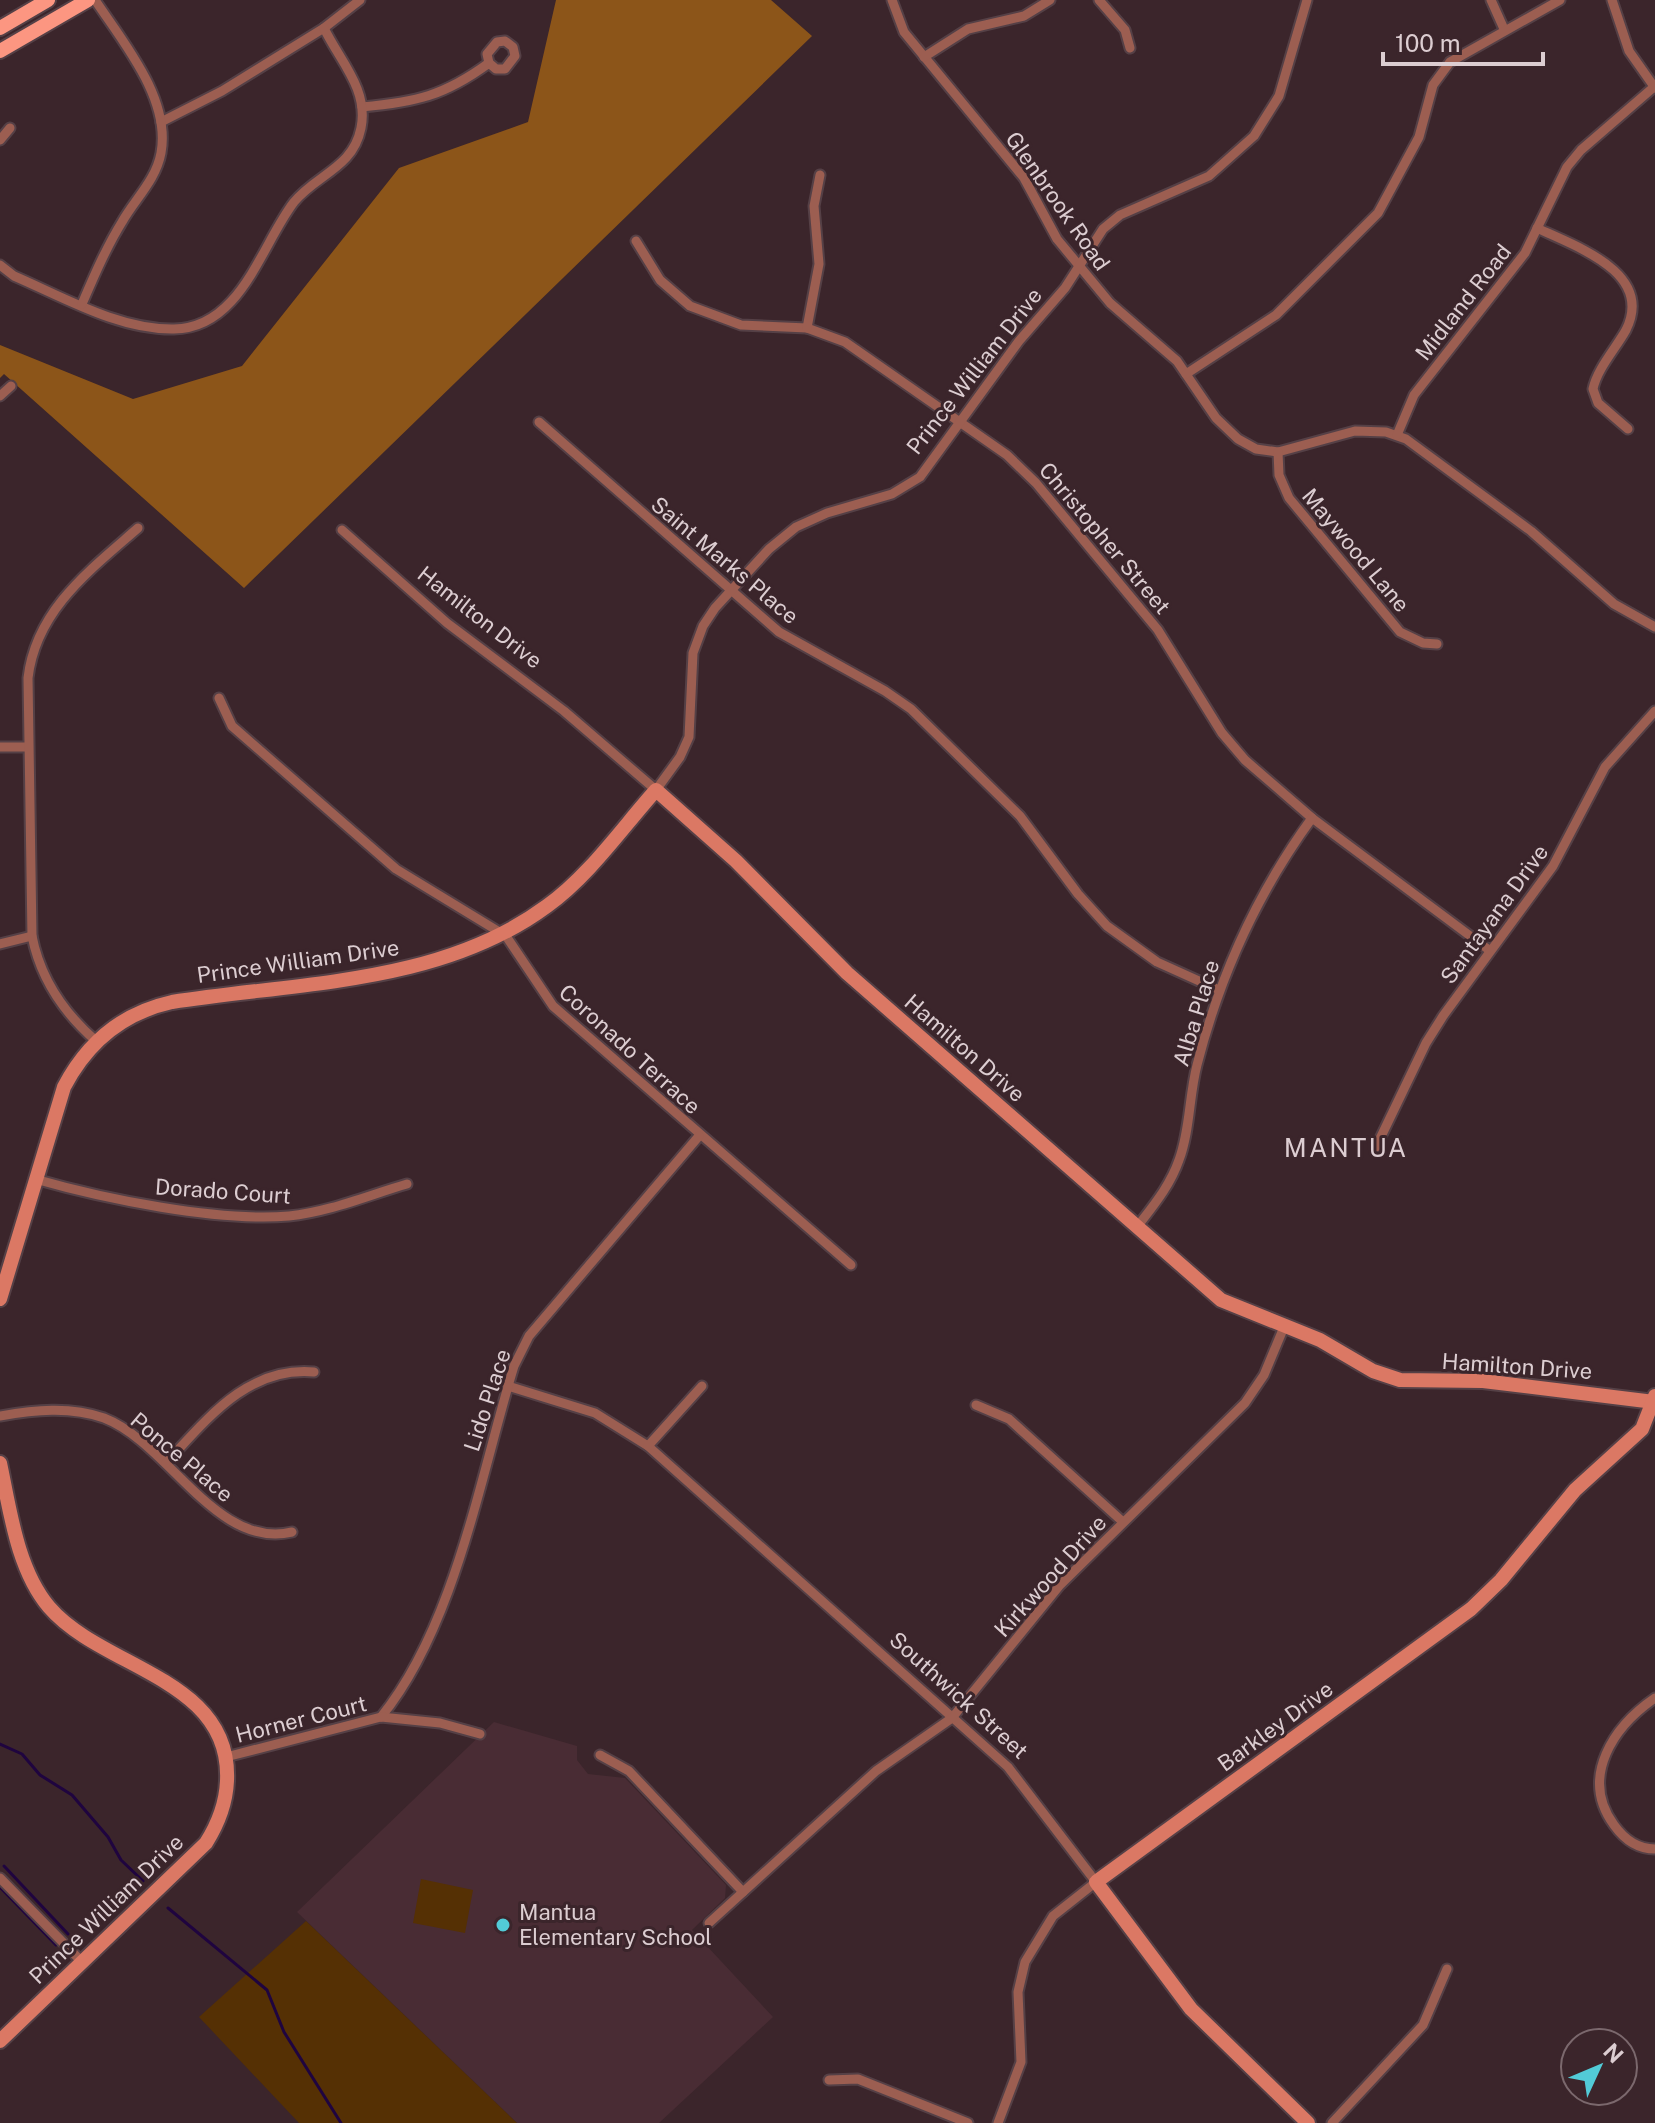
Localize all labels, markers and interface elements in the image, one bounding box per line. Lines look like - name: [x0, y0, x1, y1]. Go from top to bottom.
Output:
- scale bar: [1383, 16, 1543, 66]
- text: 100 m: [1395, 29, 1461, 57]
- street label: Glenbrook Road: [1000, 127, 1116, 275]
- street label: Midland Road: [1410, 239, 1516, 365]
- street label: Prince William Drive: [901, 283, 1047, 459]
- street label: Christopher Street: [1034, 457, 1176, 619]
- street label: Maywood Lane: [1297, 483, 1415, 617]
- street label: Saint Marks Place: [646, 491, 804, 629]
- street label: Hamilton Drive: [413, 560, 547, 674]
- street label: Santayana Drive: [1435, 839, 1553, 989]
- street label: Prince William Drive: [195, 934, 401, 988]
- street label: Alba Place: [1168, 957, 1224, 1069]
- street label: Coronado Terrace: [554, 979, 706, 1119]
- street label: Hamilton Drive: [900, 989, 1030, 1107]
- district label: MANTUA: [1284, 1132, 1408, 1163]
- street label: Dorado Court: [154, 1173, 292, 1209]
- street label: Lido Place: [458, 1346, 516, 1454]
- street label: Hamilton Drive: [1441, 1348, 1593, 1384]
- street label: Ponce Place: [126, 1407, 238, 1507]
- street label: Kirkwood Drive: [989, 1510, 1111, 1642]
- street label: Southwick Street: [884, 1626, 1034, 1764]
- street label: Barkley Drive: [1212, 1676, 1338, 1776]
- street label: Horner Court: [233, 1690, 369, 1748]
- street label: Prince William Drive: [24, 1829, 188, 1989]
- place label: Mantua Elementary School: [519, 1899, 712, 1950]
- marker: Mantua Elementary School: [494, 1916, 512, 1934]
- north arrow: [1559, 2027, 1639, 2107]
- text: N: [1598, 2038, 1629, 2068]

